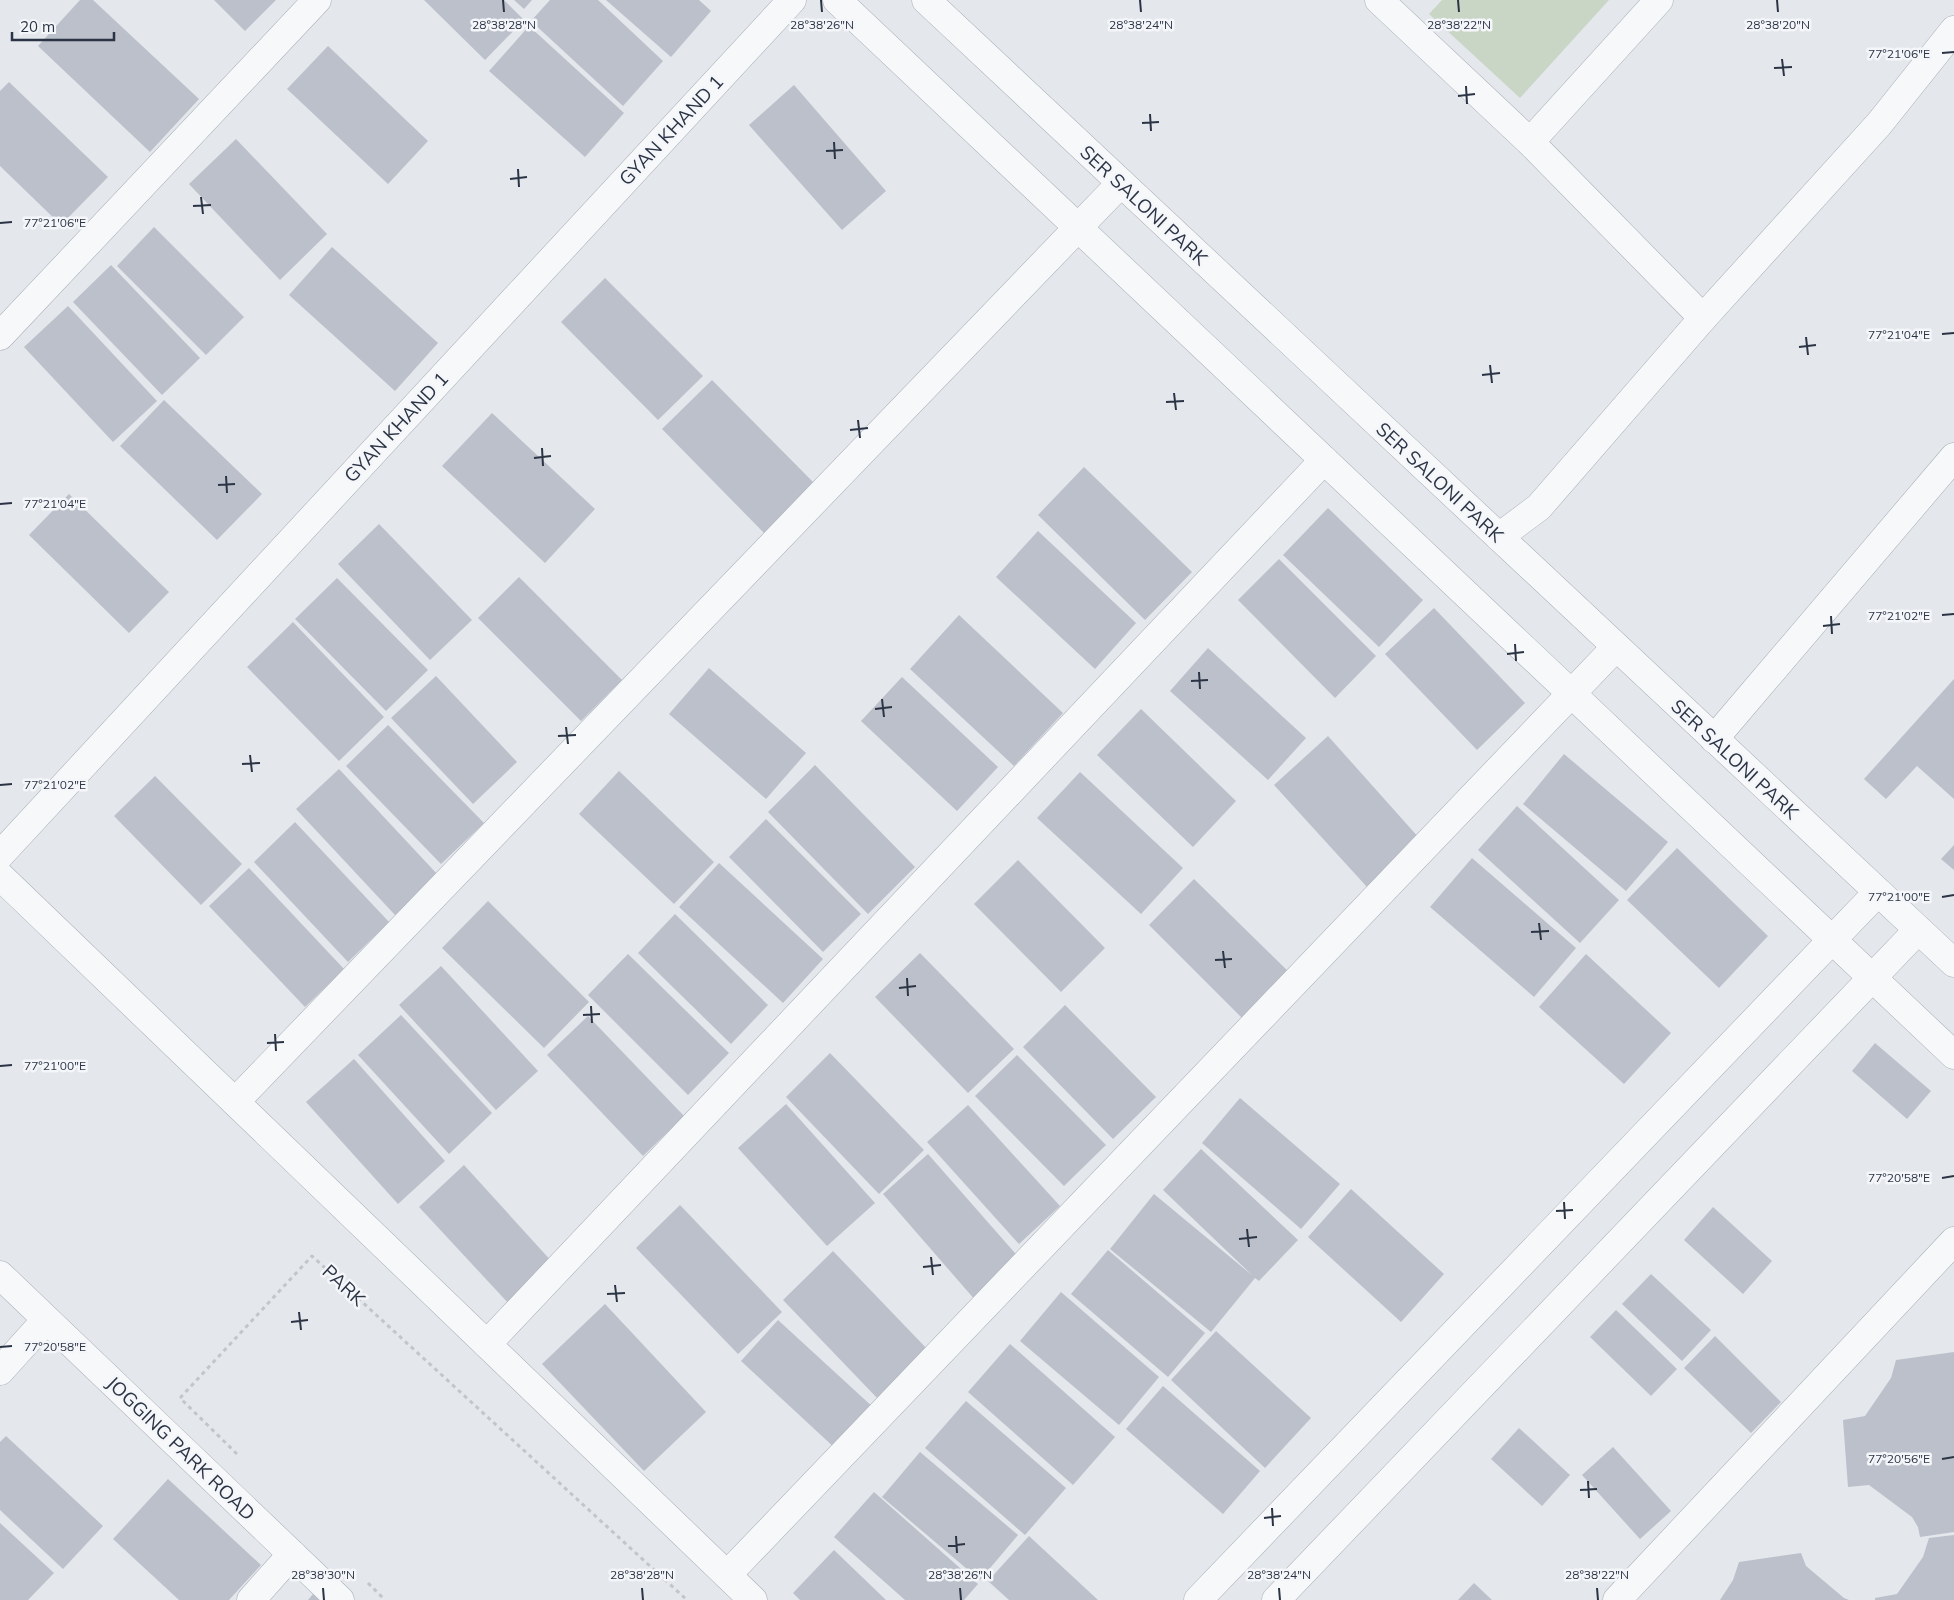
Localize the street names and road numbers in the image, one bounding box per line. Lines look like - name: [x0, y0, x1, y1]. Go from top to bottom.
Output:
- street label: GYAN KHAND 1: [614, 70, 728, 190]
- street label: SER SALONI PARK: [1075, 140, 1213, 271]
- street label: GYAN KHAND 1: [339, 367, 453, 487]
- street label: SER SALONI PARK: [1371, 417, 1509, 548]
- street label: SER SALONI PARK: [1666, 694, 1804, 825]
- street label: PARK: [317, 1259, 371, 1312]
- street label: JOGGING PARK ROAD: [102, 1371, 260, 1525]

